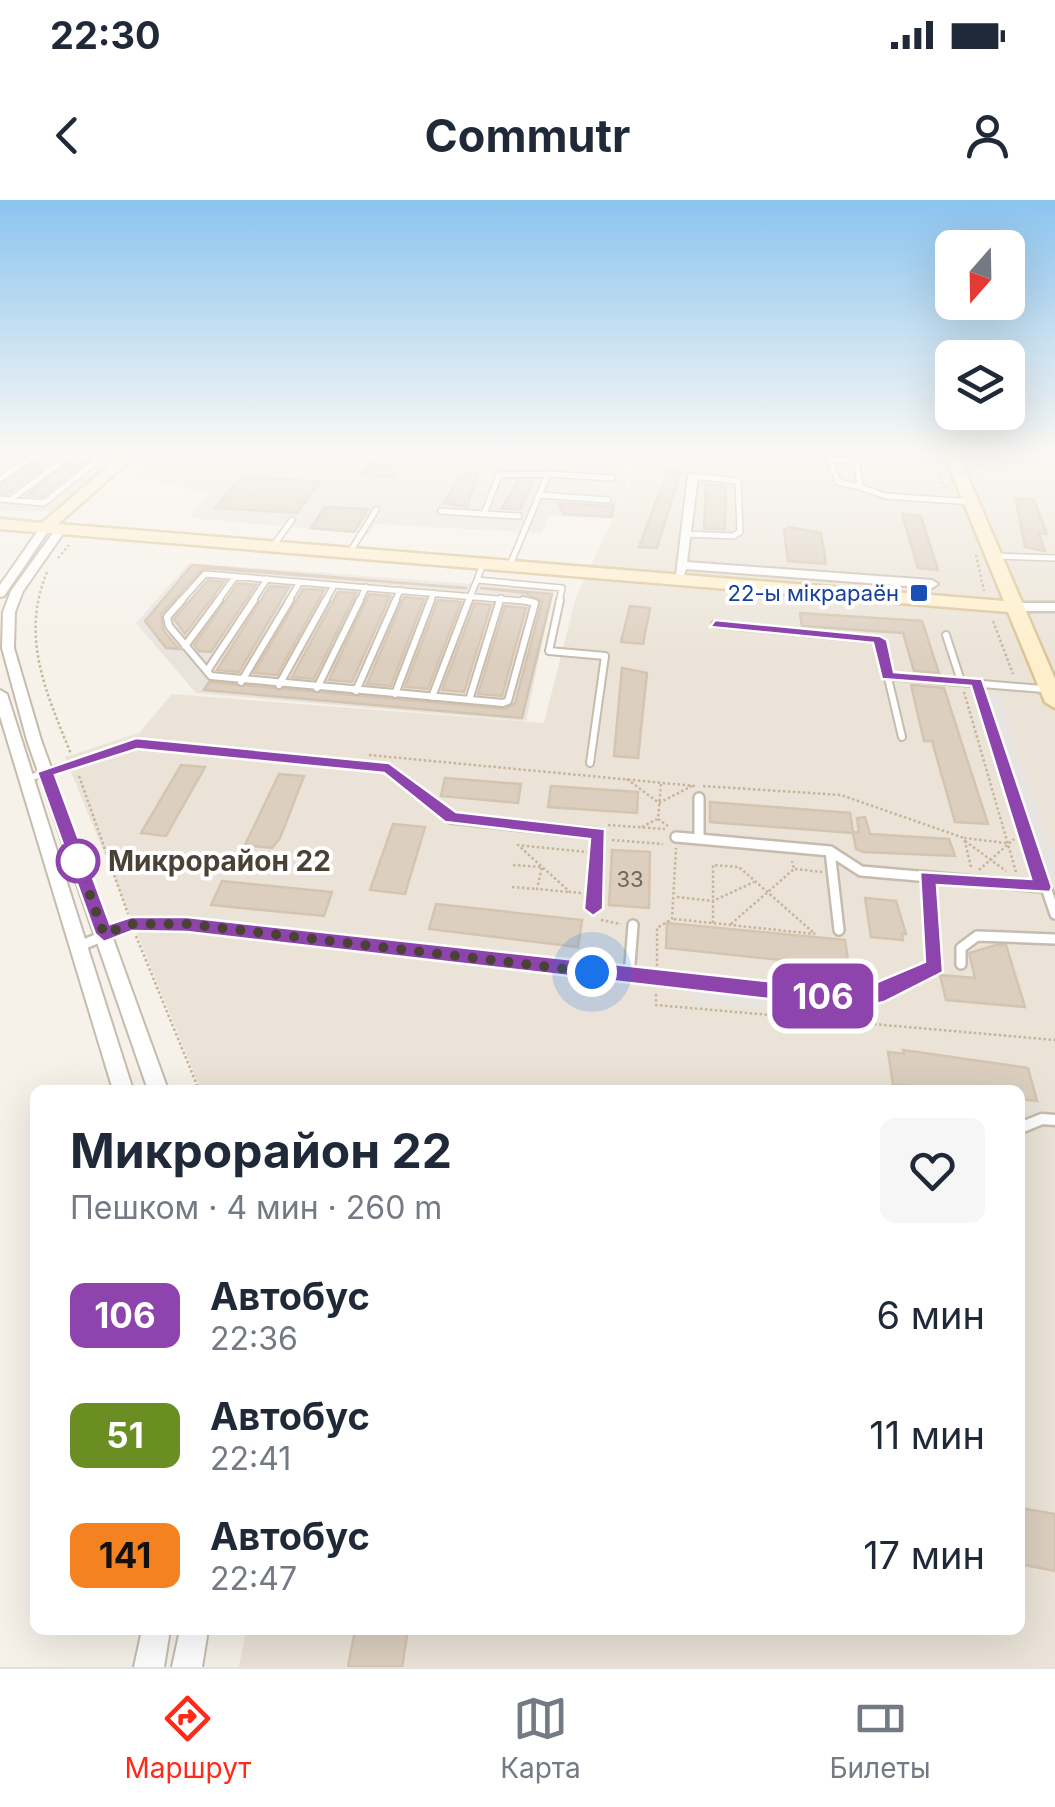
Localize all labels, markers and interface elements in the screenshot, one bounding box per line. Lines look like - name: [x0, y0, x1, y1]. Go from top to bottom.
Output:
- text: 22:30: [50, 12, 161, 58]
- icon: back: [40, 108, 95, 163]
- text: Commutr: [425, 108, 630, 163]
- icon: person: [960, 108, 1015, 163]
- north arrow: [935, 230, 1025, 320]
- map controls: [935, 230, 1025, 430]
- button: layers: [935, 340, 1025, 430]
- place label: 22-ы мікрараён: [728, 580, 899, 606]
- marker: 22-ы мікрараён: [908, 582, 930, 604]
- marker: Микрорайон 22: [57, 840, 99, 882]
- place label: Микрорайон 22: [108, 844, 331, 878]
- house number: 33: [616, 866, 644, 892]
- your location: [567, 947, 617, 997]
- line badge: 106: [766, 964, 880, 1028]
- text: 106: [792, 975, 854, 1017]
- button: heart: [880, 1118, 985, 1223]
- text: Микрорайон 22: [70, 1121, 452, 1180]
- text: Пешком · 4 мин · 260 m: [70, 1188, 442, 1227]
- text: Автобус: [210, 1273, 370, 1319]
- text: 6 мин: [877, 1292, 985, 1338]
- text: 106: [94, 1294, 156, 1336]
- text: 22:36: [210, 1319, 298, 1358]
- text: Автобус: [210, 1393, 370, 1439]
- text: 11 мин: [869, 1412, 985, 1458]
- text: 51: [106, 1414, 144, 1456]
- text: 22:41: [210, 1439, 291, 1478]
- text: Автобус: [210, 1513, 370, 1559]
- text: 17 мин: [863, 1532, 985, 1578]
- text: 141: [99, 1534, 151, 1576]
- text: 22:47: [210, 1559, 297, 1598]
- tab: Маршрут: [124, 1691, 251, 1785]
- tab: Карта: [500, 1691, 581, 1785]
- tab: Билеты: [829, 1691, 931, 1785]

